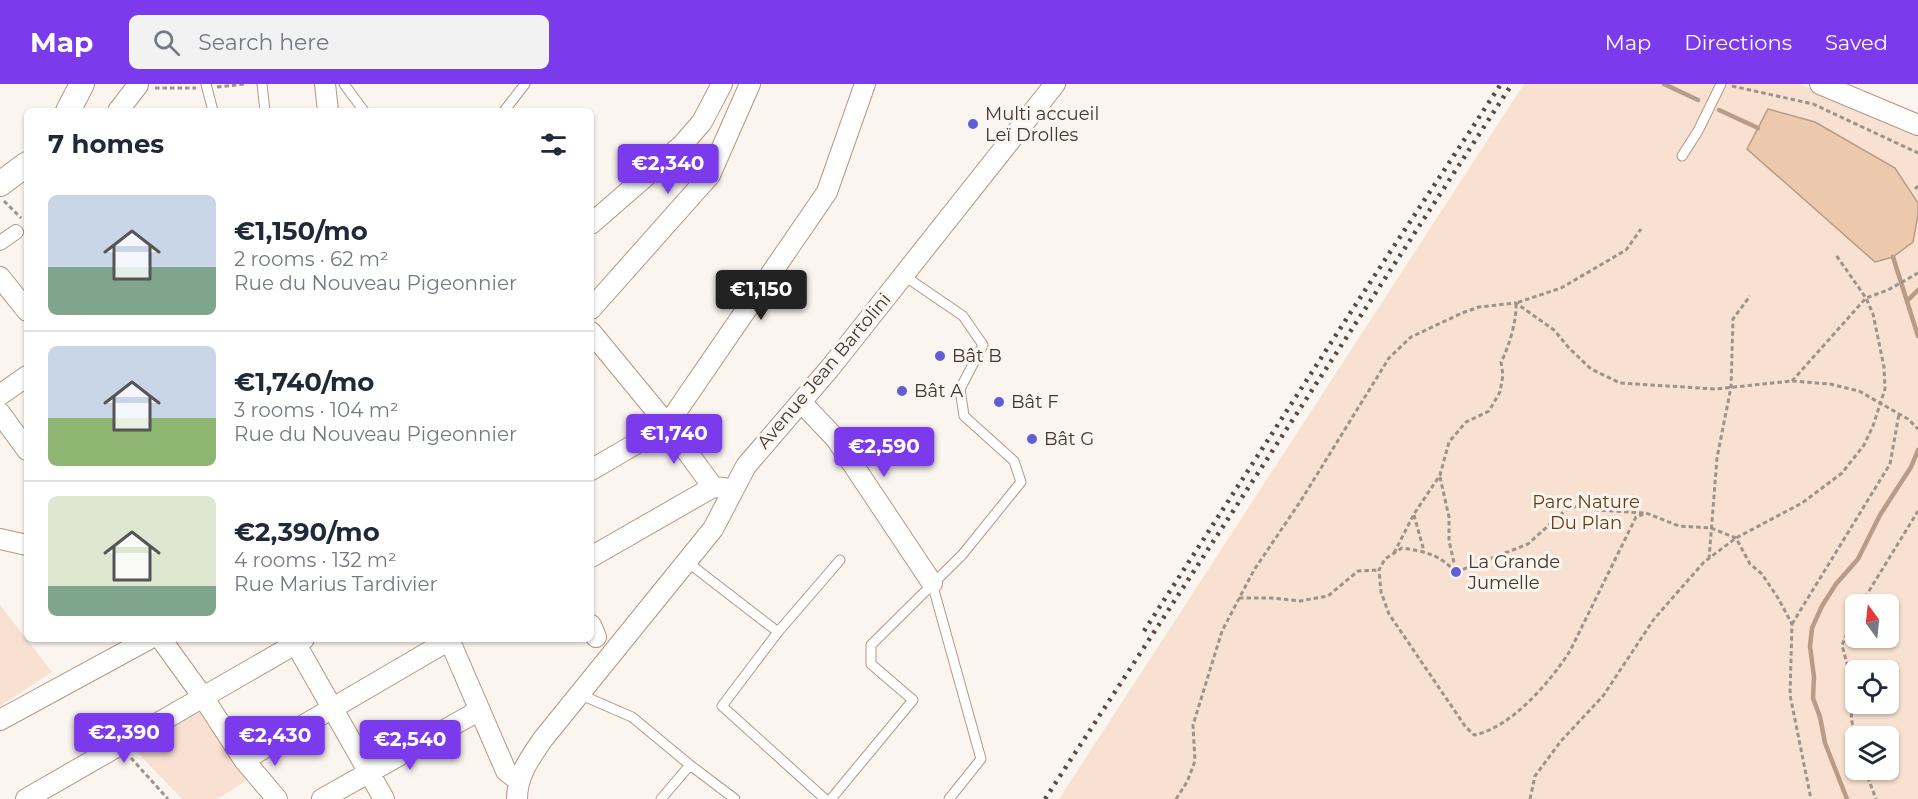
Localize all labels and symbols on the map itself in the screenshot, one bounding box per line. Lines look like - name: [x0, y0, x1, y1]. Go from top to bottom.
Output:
- place label: Multi accueil Leï Drolles: [985, 103, 1099, 146]
- marker: Multi accueil Leï Drolles: [966, 117, 980, 131]
- pin: €2,340: [619, 144, 717, 195]
- pin: €1,150: [712, 270, 810, 321]
- street label: Avenue Jean Bartolini: [752, 289, 896, 453]
- place label: Bât B: [952, 345, 1002, 367]
- marker: Bât B: [933, 349, 947, 363]
- place label: Bât A: [914, 380, 963, 402]
- marker: Bât A: [895, 384, 909, 398]
- place label: Bât F: [1011, 391, 1059, 413]
- marker: Bât F: [992, 395, 1006, 409]
- pin: €1,740: [625, 414, 723, 465]
- pin: €2,590: [835, 427, 933, 478]
- place label: Bât G: [1044, 428, 1094, 450]
- marker: Bât G: [1025, 432, 1039, 446]
- park label: Parc Nature Du Plan: [1532, 491, 1640, 534]
- place label: La Grande Jumelle: [1467, 551, 1560, 594]
- marker: La Grande Jumelle: [1449, 565, 1463, 579]
- north arrow: [1845, 594, 1899, 648]
- pin: €2,390: [75, 713, 173, 764]
- pin: €2,430: [226, 716, 324, 767]
- pin: €2,540: [361, 720, 459, 771]

